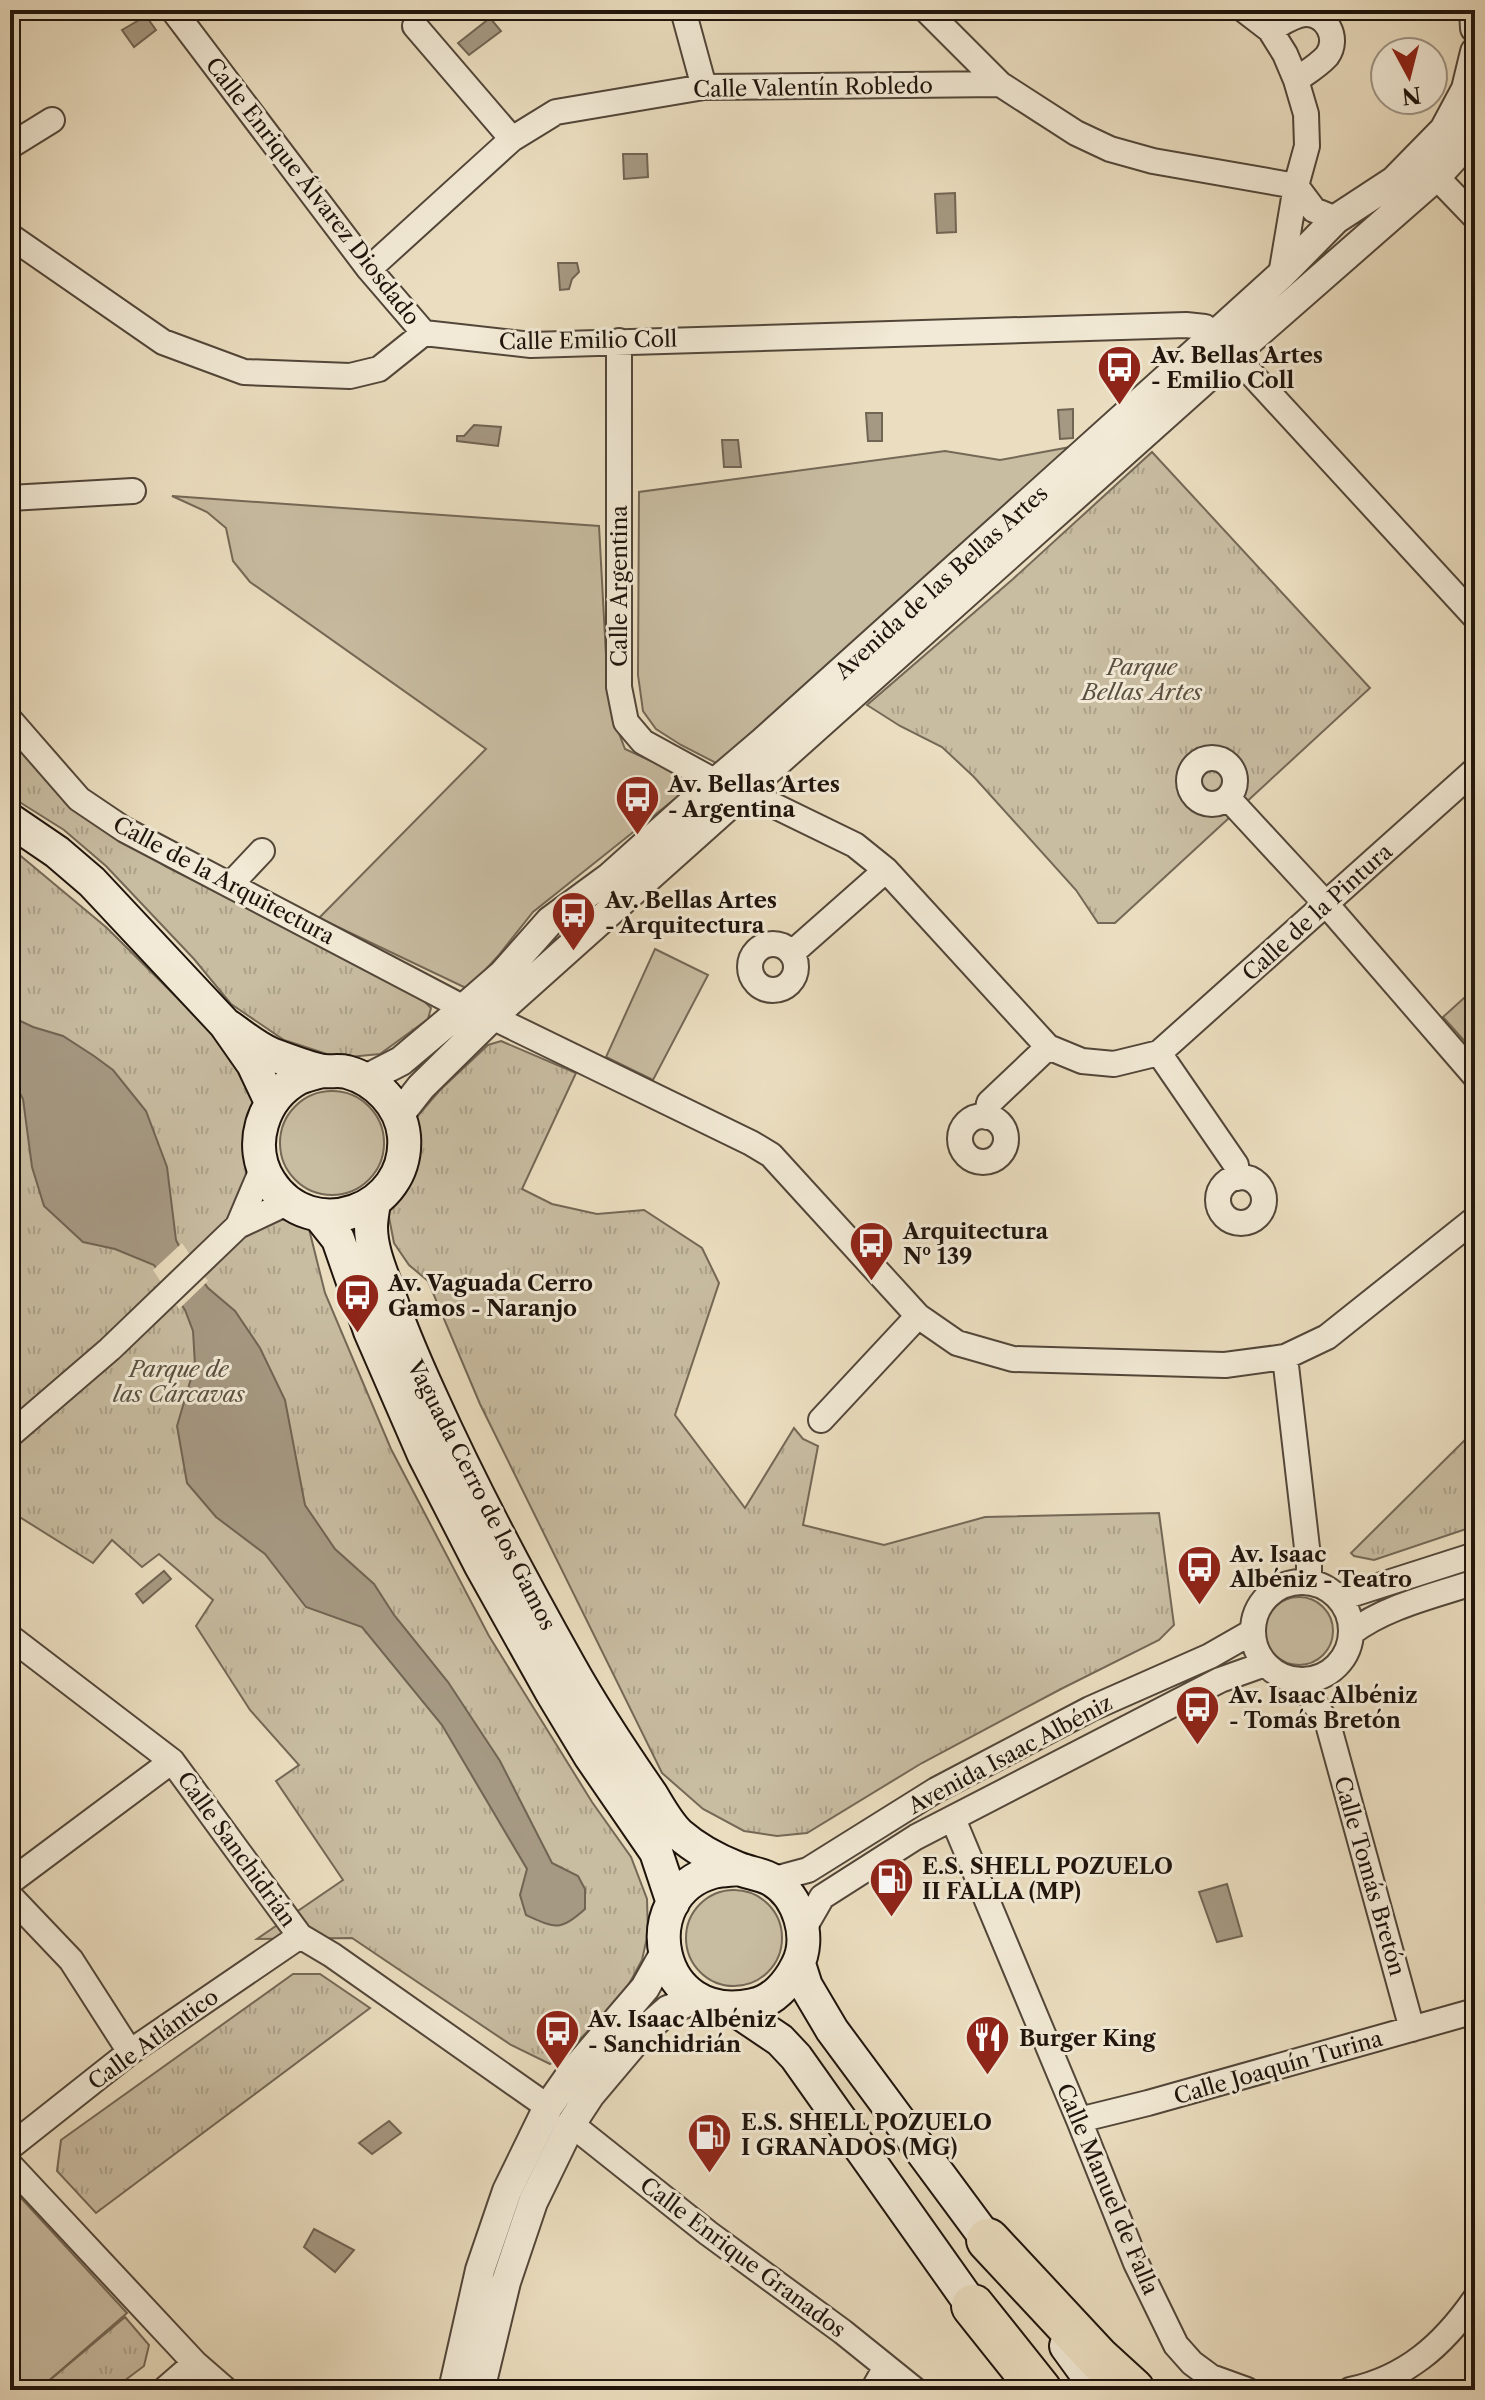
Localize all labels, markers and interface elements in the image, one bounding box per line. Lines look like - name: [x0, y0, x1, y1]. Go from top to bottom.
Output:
- north arrow: [1369, 36, 1449, 116]
- street label: Calle Enrique Álvarez Diosdado: [200, 51, 426, 331]
- street label: Calle Valentín Robledo: [693, 72, 933, 103]
- text: N: [1400, 81, 1423, 110]
- street label: Calle Emilio Coll: [499, 325, 678, 356]
- place label: Av. Bellas Artes - Emilio Coll: [1150, 342, 1323, 394]
- bus stop icon: Av. Bellas Artes - Emilio Coll: [1096, 344, 1144, 407]
- street label: Avenida de las Bellas Artes: [829, 480, 1053, 686]
- street label: Calle Argentina: [606, 505, 633, 667]
- park label: Parque Bellas Artes: [1080, 654, 1203, 706]
- place label: Av. Bellas Artes - Argentina: [667, 771, 840, 823]
- bus stop icon: Av. Bellas Artes - Argentina: [613, 773, 661, 836]
- street label: Calle de la Arquitectura: [108, 811, 339, 950]
- street label: Calle de la Pintura: [1237, 838, 1398, 987]
- place label: Av. Bellas Artes - Arquitectura: [604, 887, 777, 939]
- bus stop icon: Av. Bellas Artes - Arquitectura: [550, 889, 598, 952]
- place label: Arquitectura Nº 139: [902, 1218, 1048, 1270]
- bus stop icon: Arquitectura Nº 139: [848, 1220, 896, 1283]
- place label: Av. Vaguada Cerro Gamos - Naranjo: [387, 1270, 593, 1322]
- bus stop icon: Av. Vaguada Cerro Gamos - Naranjo: [333, 1272, 381, 1335]
- street label: Vaguada Cerro de los Gamos: [401, 1355, 562, 1635]
- park label: Parque de las Cárcavas: [113, 1356, 245, 1408]
- place label: Av. Isaac Albéniz - Teatro: [1229, 1541, 1412, 1593]
- bus stop icon: Av. Isaac Albéniz - Teatro: [1175, 1543, 1223, 1606]
- place label: Av. Isaac Albéniz - Tomás Bretón: [1228, 1682, 1418, 1734]
- bus stop icon: Av. Isaac Albéniz - Tomás Bretón: [1174, 1684, 1222, 1747]
- street label: Avenida Isaac Albéniz: [903, 1689, 1117, 1820]
- street label: Calle Sanchidrián: [171, 1767, 302, 1932]
- street label: Calle Tomás Bretón: [1328, 1773, 1411, 1979]
- place label: E.S. SHELL POZUELO II FALLA (MP): [922, 1853, 1173, 1905]
- fuel station icon: E.S. SHELL POZUELO II FALLA (MP): [867, 1855, 915, 1918]
- street label: Calle Atlántico: [83, 1983, 224, 2096]
- place label: Av. Isaac Albéniz - Sanchidrián: [587, 2006, 777, 2058]
- bus stop icon: Av. Isaac Albéniz - Sanchidrián: [533, 2008, 581, 2071]
- restaurant icon: Burger King: [964, 2014, 1012, 2077]
- place label: Burger King: [1019, 2025, 1157, 2052]
- street label: Calle Joaquín Turina: [1171, 2025, 1386, 2110]
- street label: Calle Manuel de Falla: [1051, 2080, 1164, 2299]
- place label: E.S. SHELL POZUELO I GRANADOS (MG): [741, 2109, 992, 2161]
- fuel station icon: E.S. SHELL POZUELO I GRANADOS (MG): [686, 2111, 734, 2174]
- street label: Calle Enrique Granados: [635, 2171, 851, 2343]

